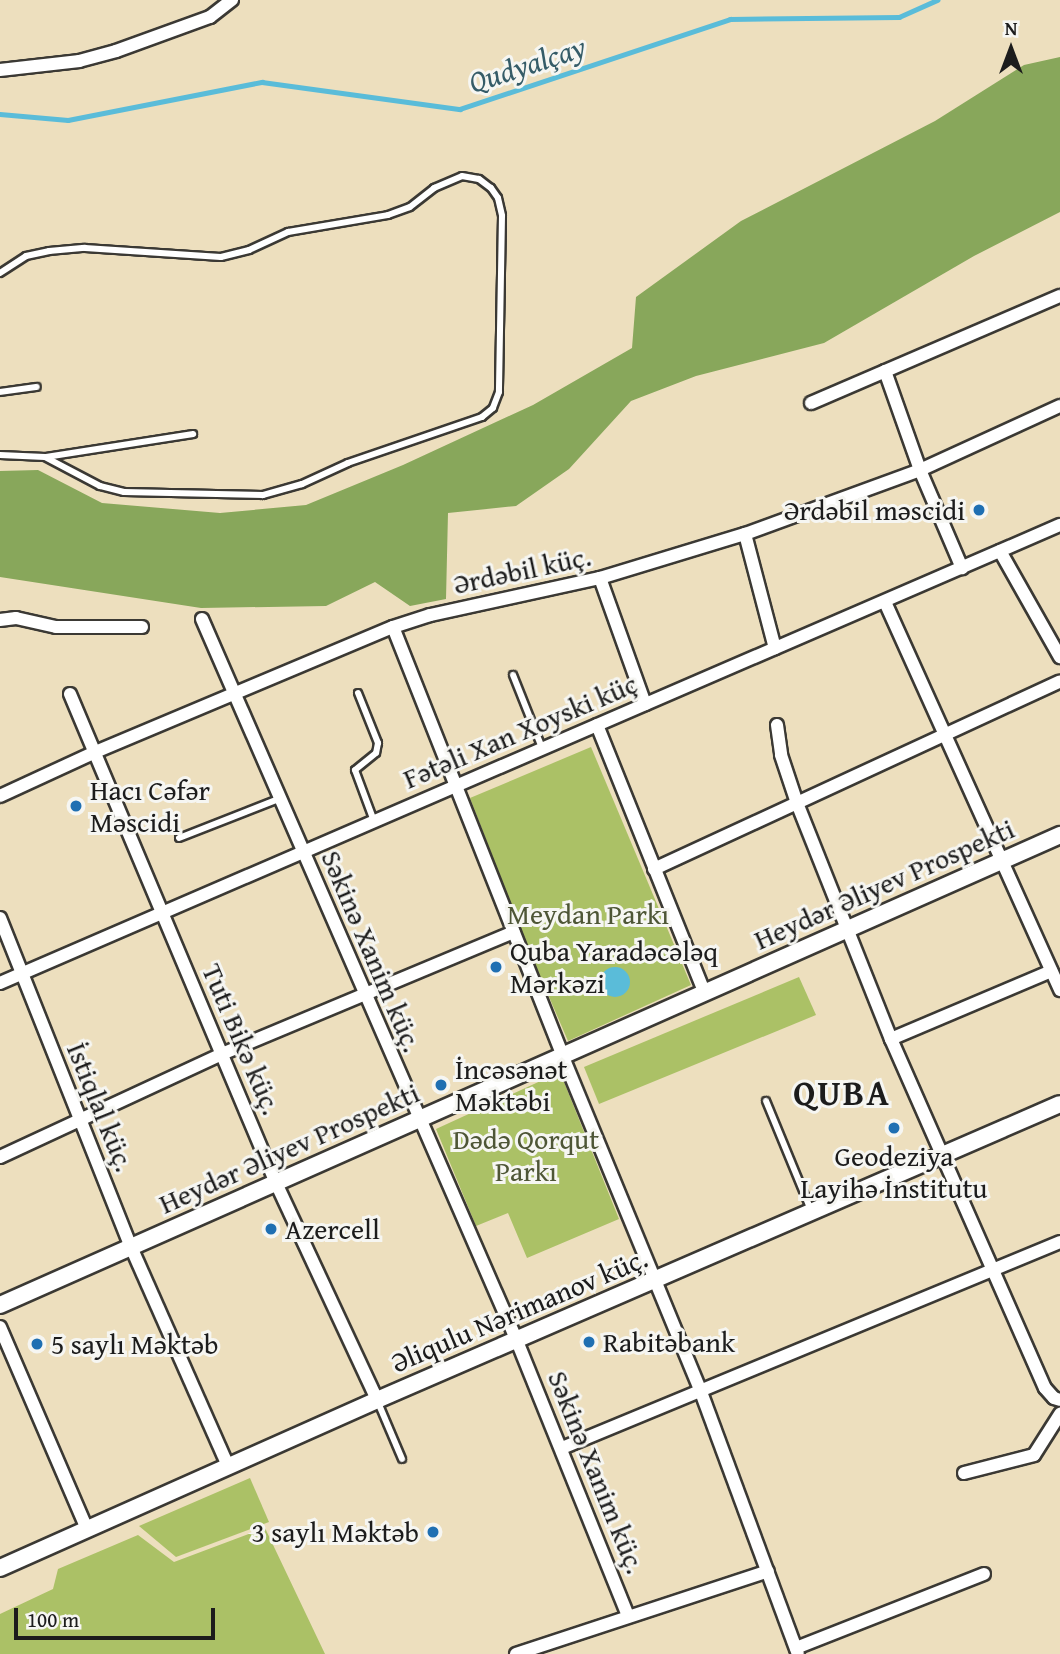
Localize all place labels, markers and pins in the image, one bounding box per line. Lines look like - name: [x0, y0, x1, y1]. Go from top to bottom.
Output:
- place label: Ərdəbil məscidi: [784, 493, 965, 527]
- marker: Ərdəbil məscidi: [971, 502, 987, 518]
- place label: Hacı Cəfər Məscidi: [90, 773, 210, 839]
- marker: Hacı Cəfər Məscidi: [68, 798, 84, 814]
- place label: Quba Yaradəcələq Mərkəzi: [510, 934, 718, 1000]
- marker: Quba Yaradəcələq Mərkəzi: [488, 959, 504, 975]
- place label: İncəsənət Məktəbi: [455, 1052, 567, 1118]
- marker: İncəsənət Məktəbi: [433, 1077, 449, 1093]
- marker: Geodeziya Layihə İnstitutu: [886, 1120, 902, 1136]
- place label: Geodeziya Layihə İnstitutu: [801, 1139, 987, 1205]
- place label: Azercell: [285, 1212, 380, 1246]
- marker: Azercell: [263, 1221, 279, 1237]
- place label: Rabitəbank: [603, 1325, 735, 1359]
- place label: 5 saylı Məktəb: [51, 1327, 218, 1361]
- marker: Rabitəbank: [581, 1334, 597, 1350]
- marker: 5 saylı Məktəb: [29, 1336, 45, 1352]
- place label: 3 saylı Məktəb: [252, 1515, 419, 1549]
- marker: 3 saylı Məktəb: [425, 1524, 441, 1540]

